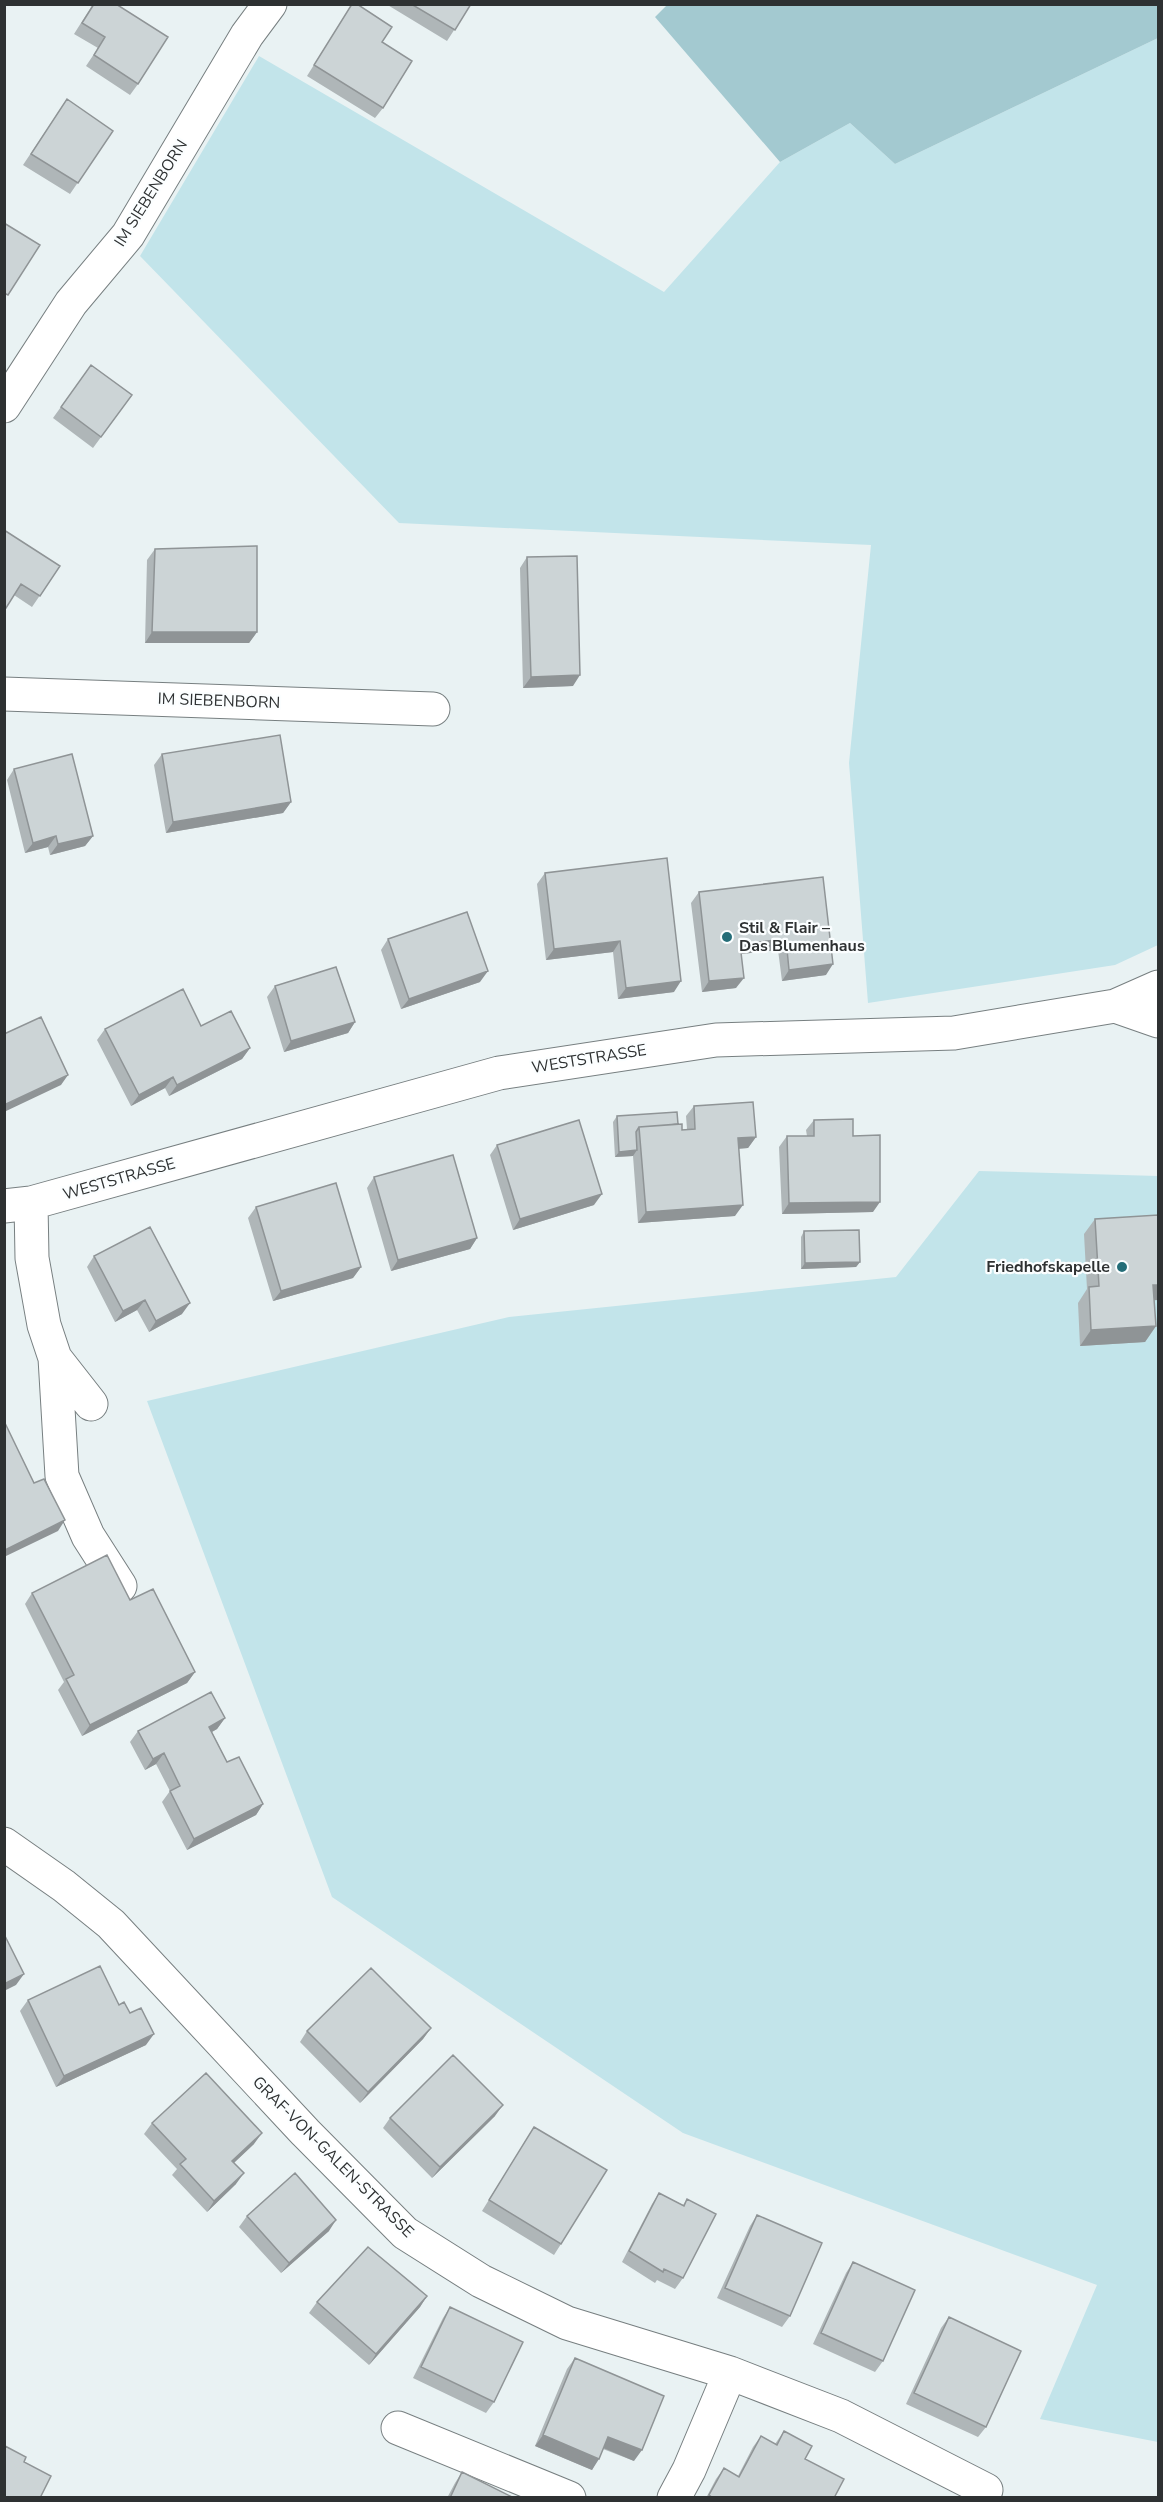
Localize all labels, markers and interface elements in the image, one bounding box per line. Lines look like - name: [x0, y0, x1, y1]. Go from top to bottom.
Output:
- street label: IM SIEBENBORN: [109, 135, 193, 251]
- street label: IM SIEBENBORN: [157, 688, 281, 714]
- place label: Stil & Flair – Das Blumenhaus: [739, 917, 865, 957]
- marker: Stil & Flair – Das Blumenhaus: [720, 930, 734, 944]
- street label: WESTSTRASSE: [530, 1039, 648, 1079]
- street label: WESTSTRASSE: [60, 1152, 178, 1206]
- place label: Friedhofskapelle: [986, 1256, 1110, 1278]
- marker: Friedhofskapelle: [1115, 1260, 1129, 1274]
- street label: GRAF-VON-GALEN-STRASSE: [247, 2071, 419, 2243]

